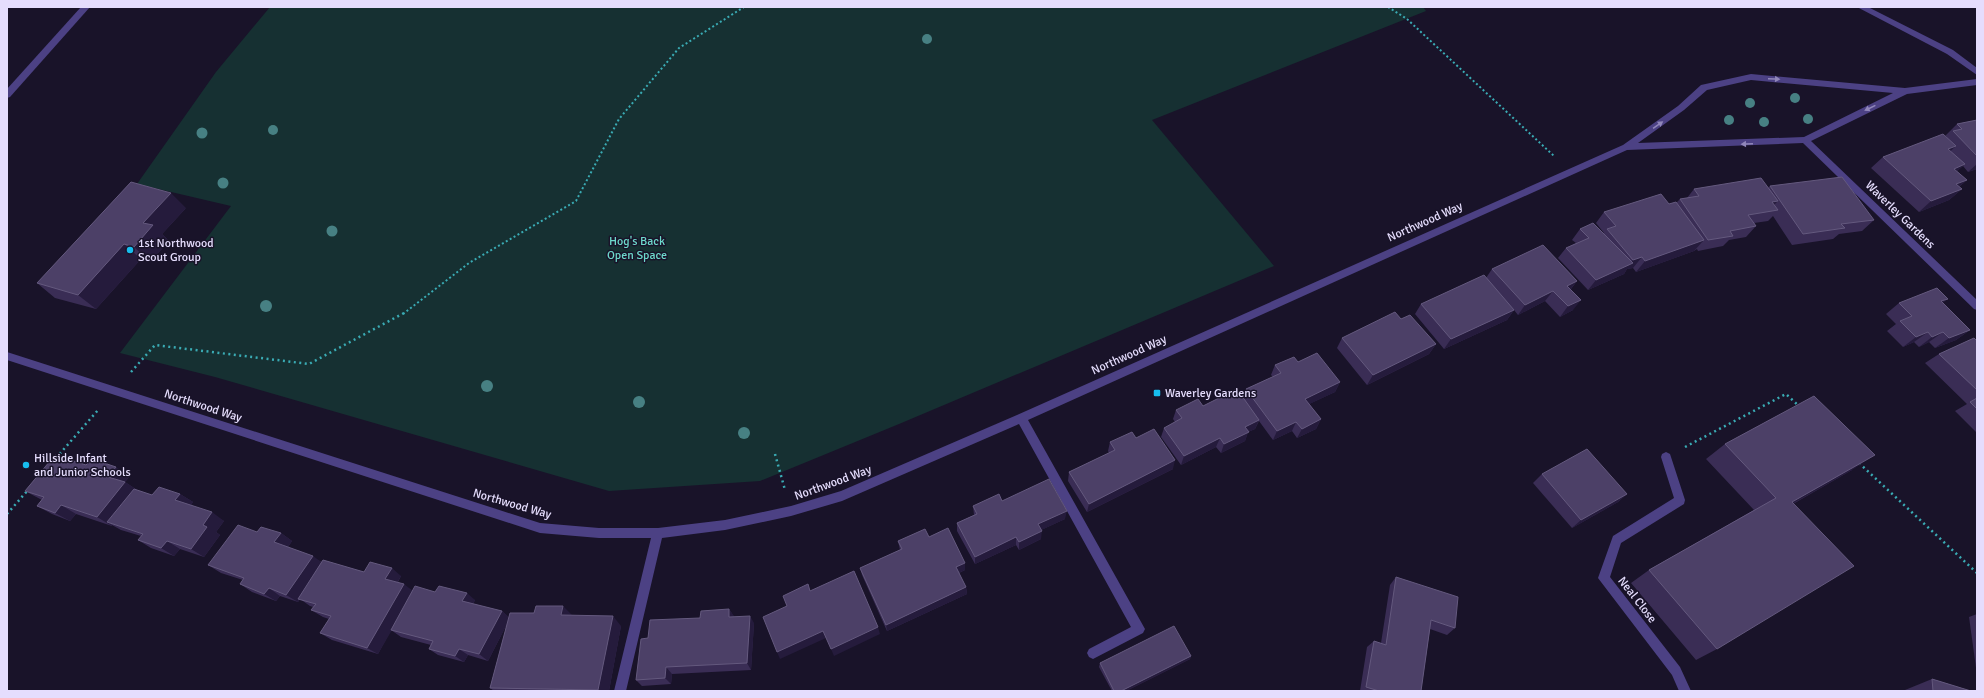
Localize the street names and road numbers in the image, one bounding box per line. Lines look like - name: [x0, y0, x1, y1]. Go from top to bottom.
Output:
- street label: Waverley Gardens: [1862, 178, 1938, 252]
- street label: Northwood Way: [1385, 199, 1465, 245]
- street label: Northwood Way: [1089, 332, 1169, 378]
- street label: Northwood Way: [162, 386, 244, 426]
- street label: Northwood Way: [792, 462, 874, 504]
- street label: Northwood Way: [471, 486, 553, 522]
- street label: Neal Close: [1614, 574, 1660, 626]

